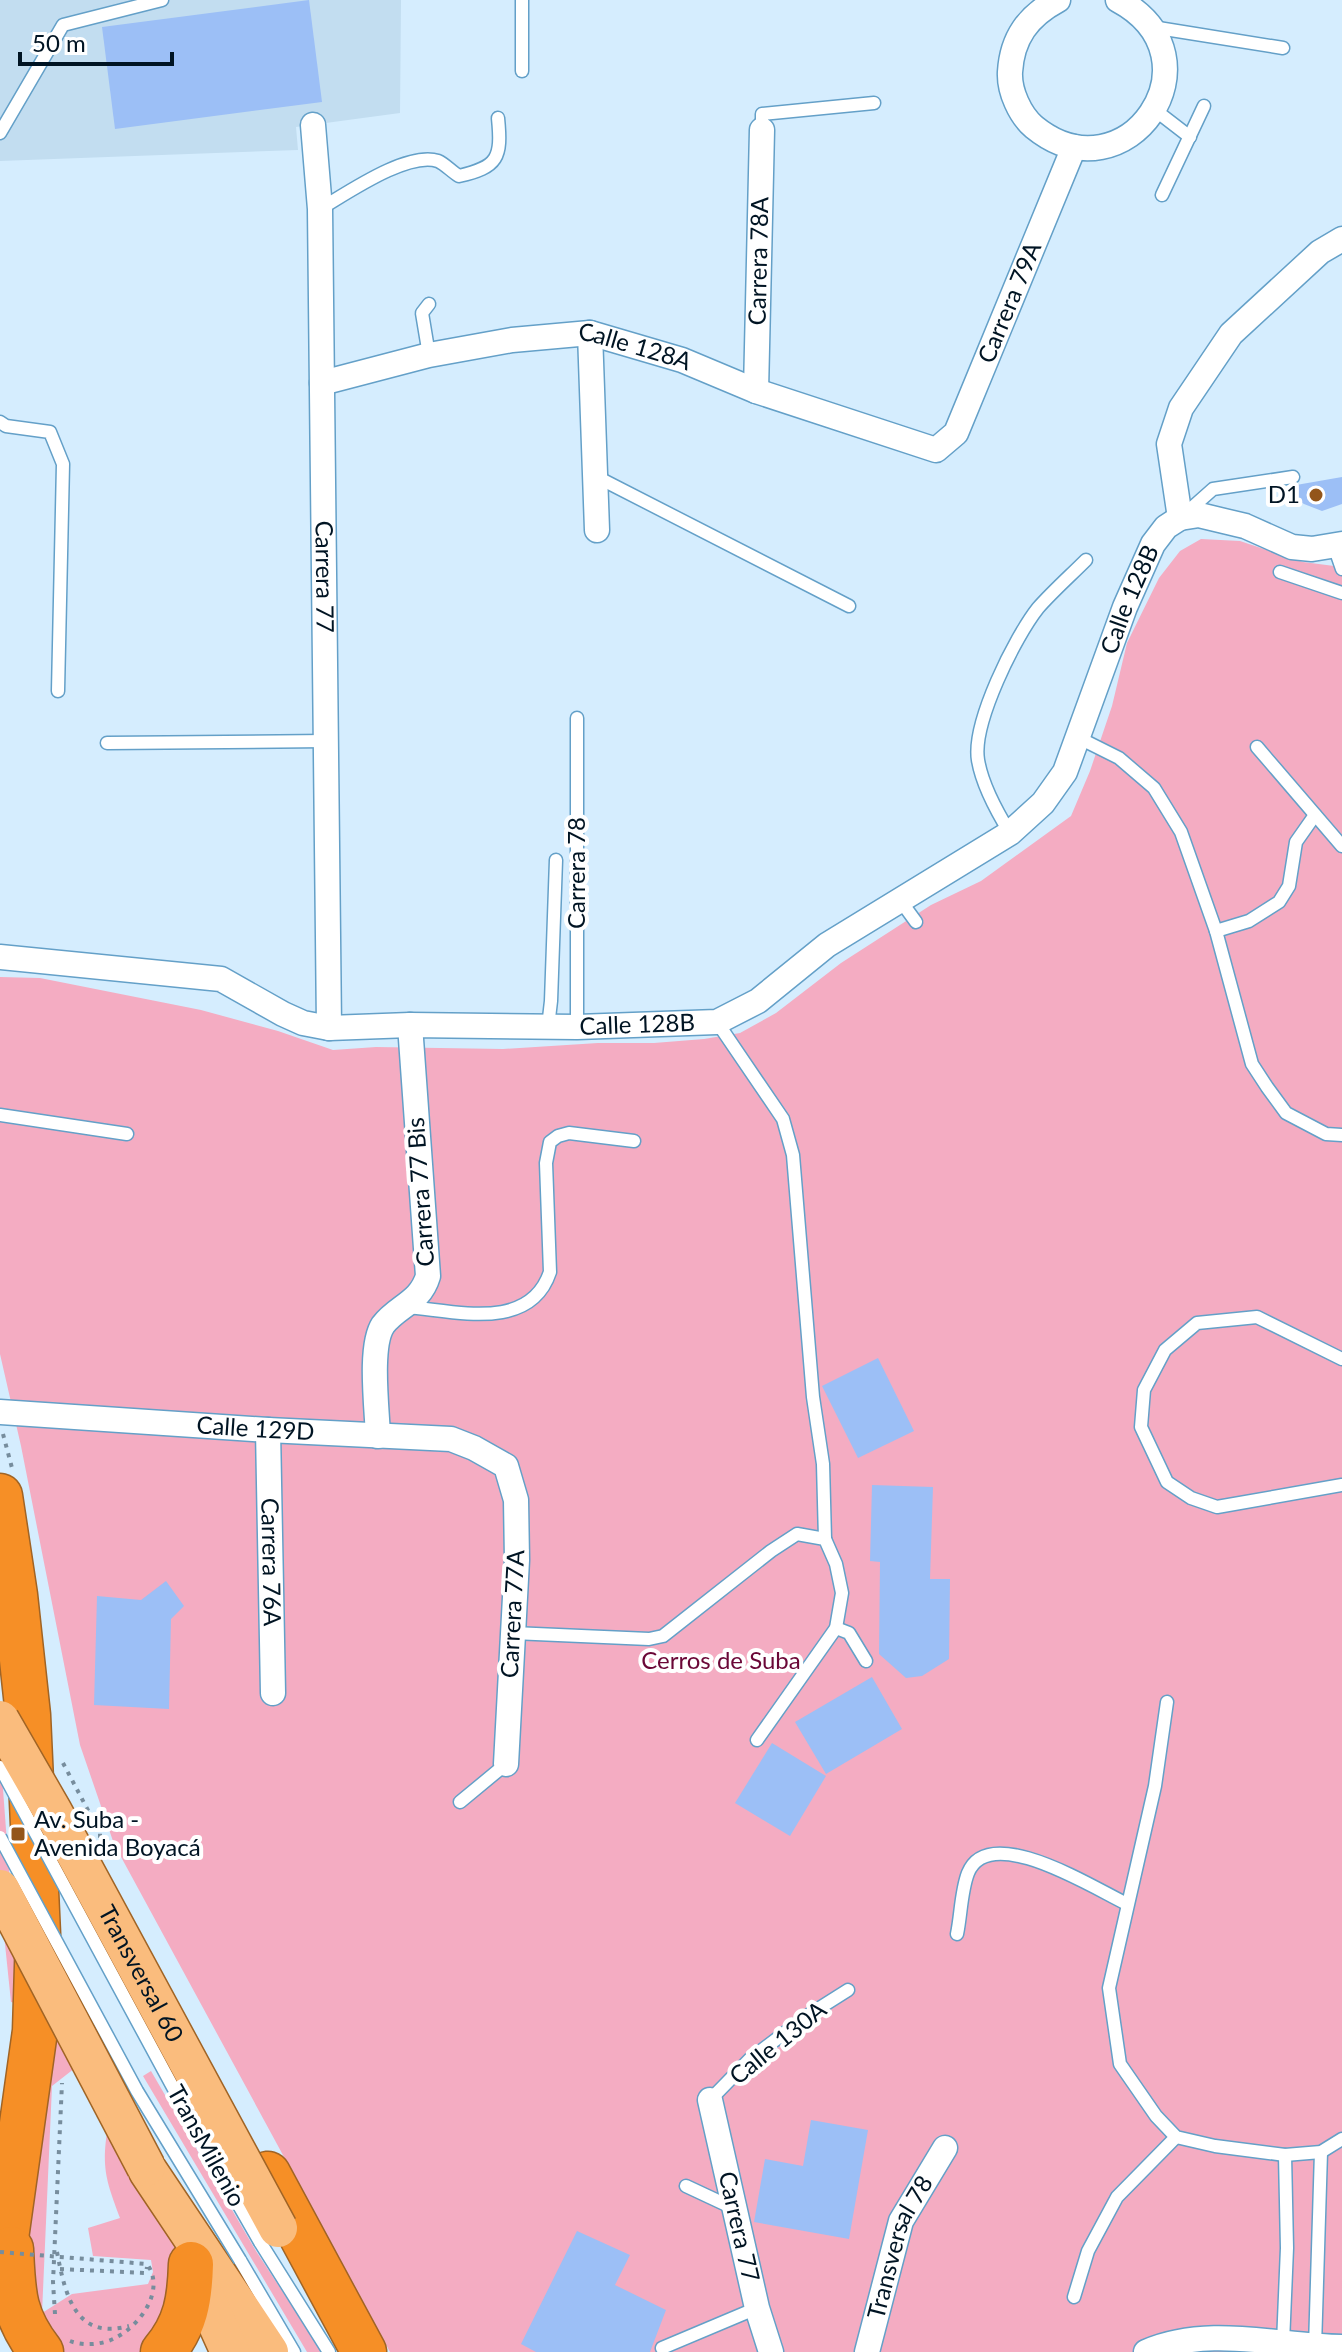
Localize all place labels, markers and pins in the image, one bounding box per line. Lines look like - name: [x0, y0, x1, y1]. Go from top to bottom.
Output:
- place label: D1: [1268, 479, 1300, 508]
- marker: D1: [1307, 486, 1325, 504]
- place label: Av. Suba - Avenida Boyacá: [34, 1804, 201, 1861]
- marker: Av. Suba - Avenida Boyacá: [9, 1825, 27, 1843]

